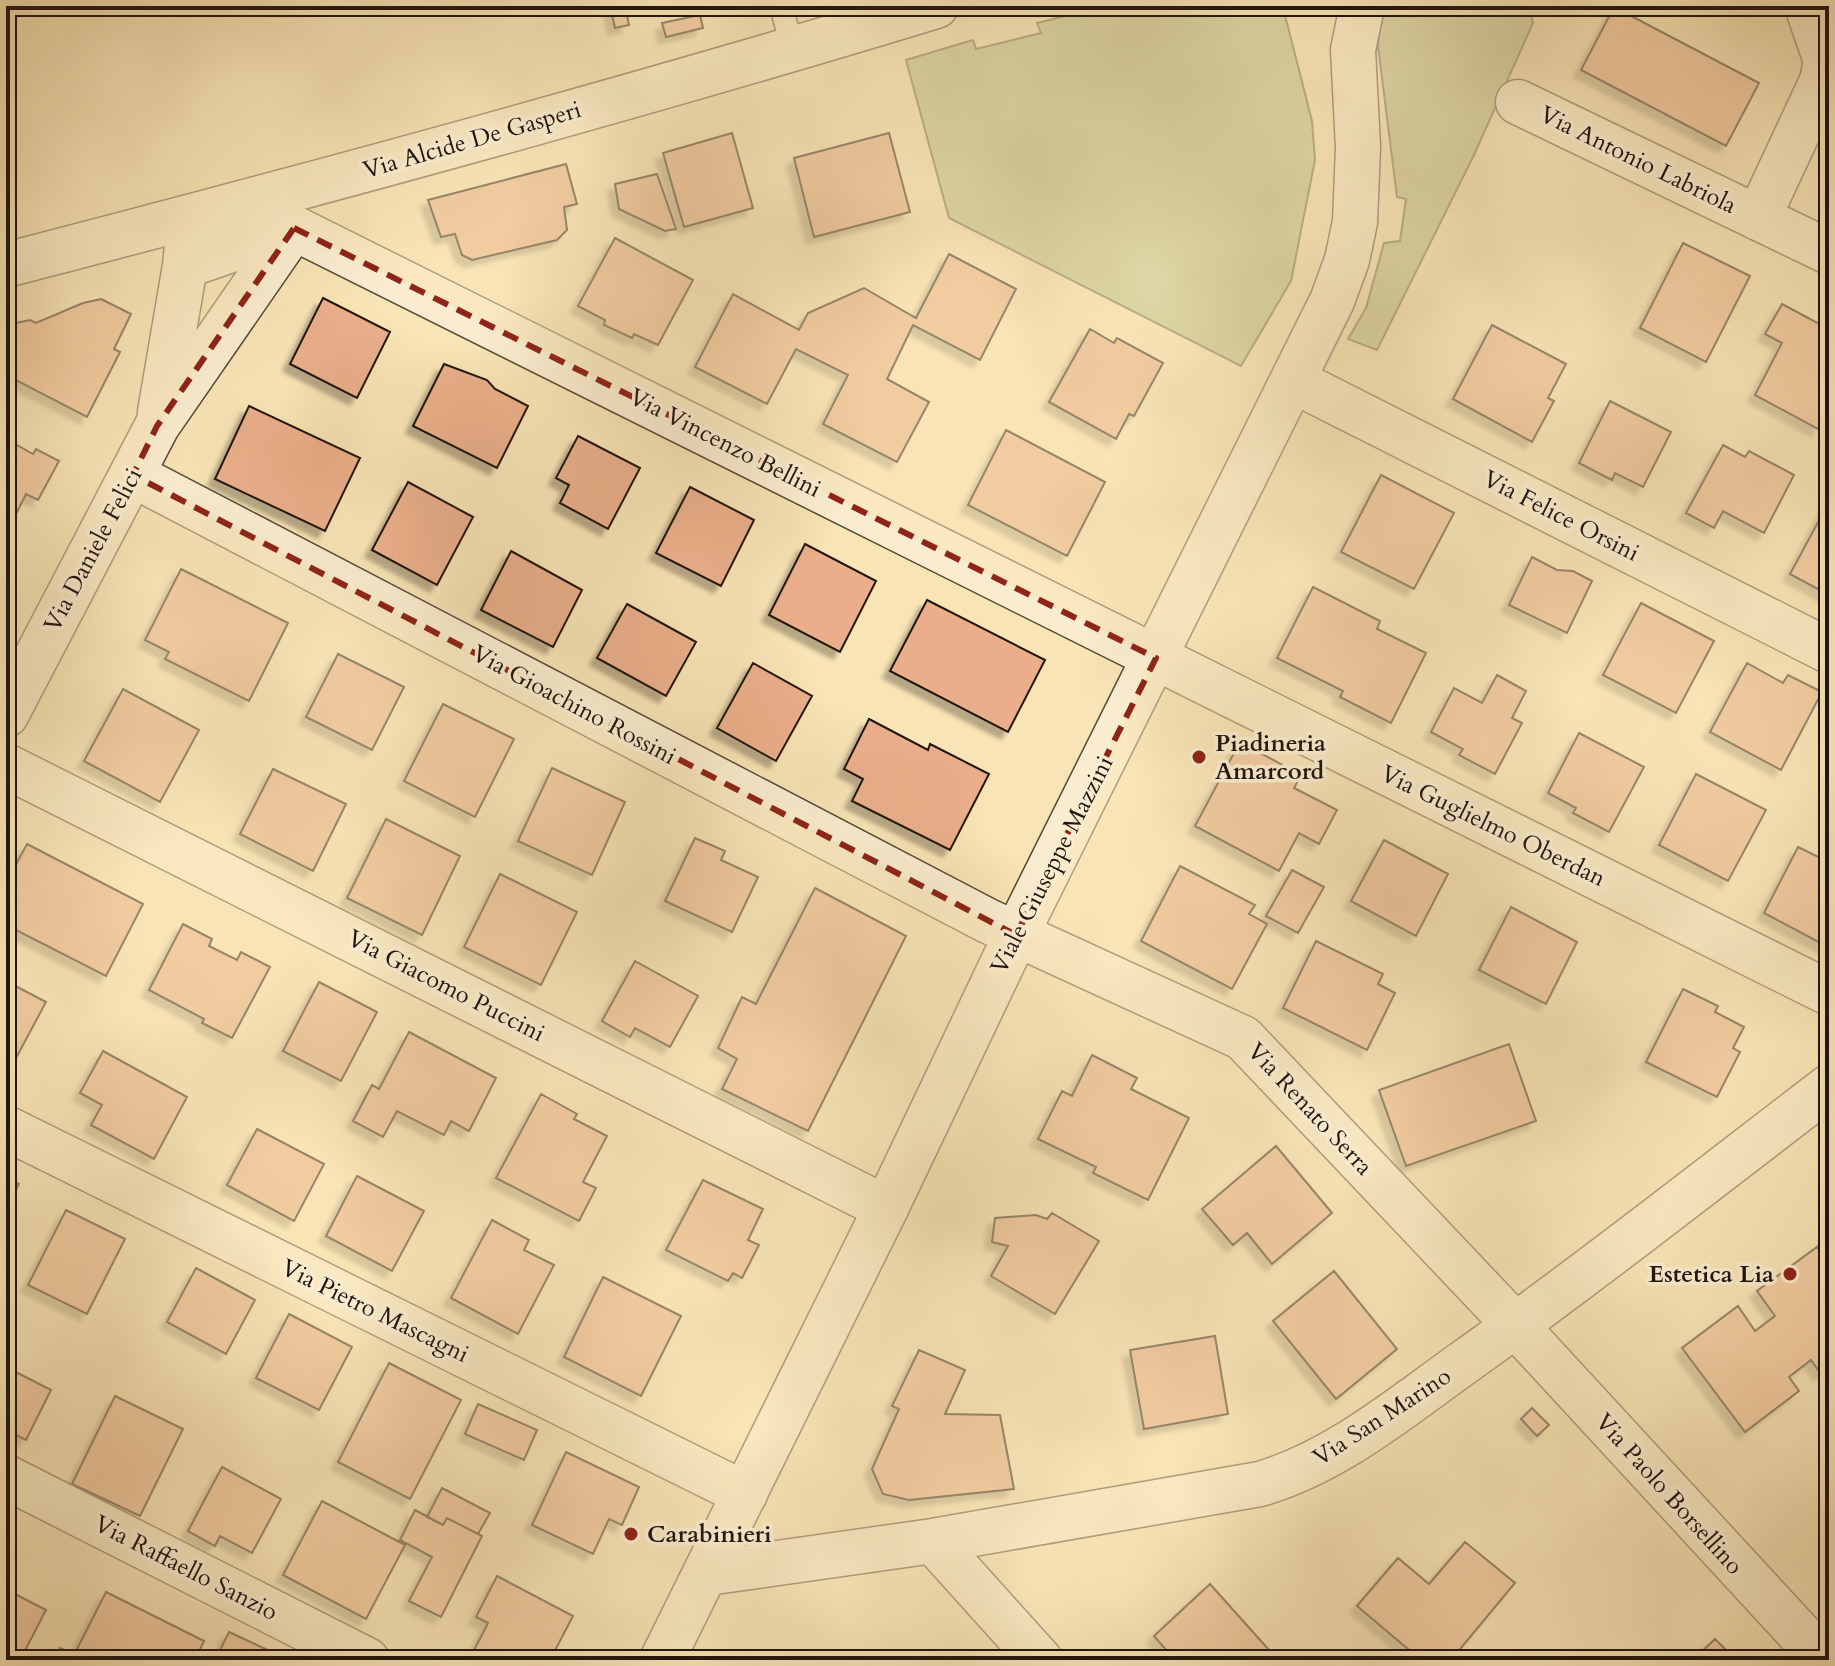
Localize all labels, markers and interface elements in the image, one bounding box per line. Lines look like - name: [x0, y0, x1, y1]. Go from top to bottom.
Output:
- street label: Via Alcide De Gasperi: [359, 93, 585, 187]
- street label: Via Antonio Labriola: [1534, 98, 1742, 222]
- street label: Via Vincenzo Bellini: [623, 380, 827, 506]
- street label: Via Daniele Felici: [36, 462, 150, 638]
- street label: Via Felice Orsini: [1477, 462, 1645, 570]
- street label: Via Gioachino Rossini: [466, 637, 682, 773]
- place label: Piadineria Amarcord: [1215, 727, 1326, 788]
- marker: Piadineria Amarcord: [1190, 748, 1208, 766]
- street label: Viale Giuseppe Mazzini: [983, 750, 1121, 980]
- street label: Via Guglielmo Oberdan: [1375, 757, 1611, 895]
- street label: Via Giacomo Puccini: [342, 922, 551, 1050]
- street label: Via Renato Serra: [1240, 1035, 1381, 1183]
- street label: Via Pietro Mascagni: [276, 1251, 475, 1371]
- place label: Estetica Lia: [1649, 1258, 1774, 1291]
- marker: Estetica Lia: [1781, 1265, 1799, 1283]
- street label: Via San Marino: [1306, 1360, 1458, 1474]
- street label: Via Paolo Borsellino: [1588, 1406, 1750, 1582]
- street label: Via Raffaello Sanzio: [89, 1507, 284, 1629]
- place label: Carabinieri: [647, 1518, 772, 1551]
- marker: Carabinieri: [622, 1525, 640, 1543]

